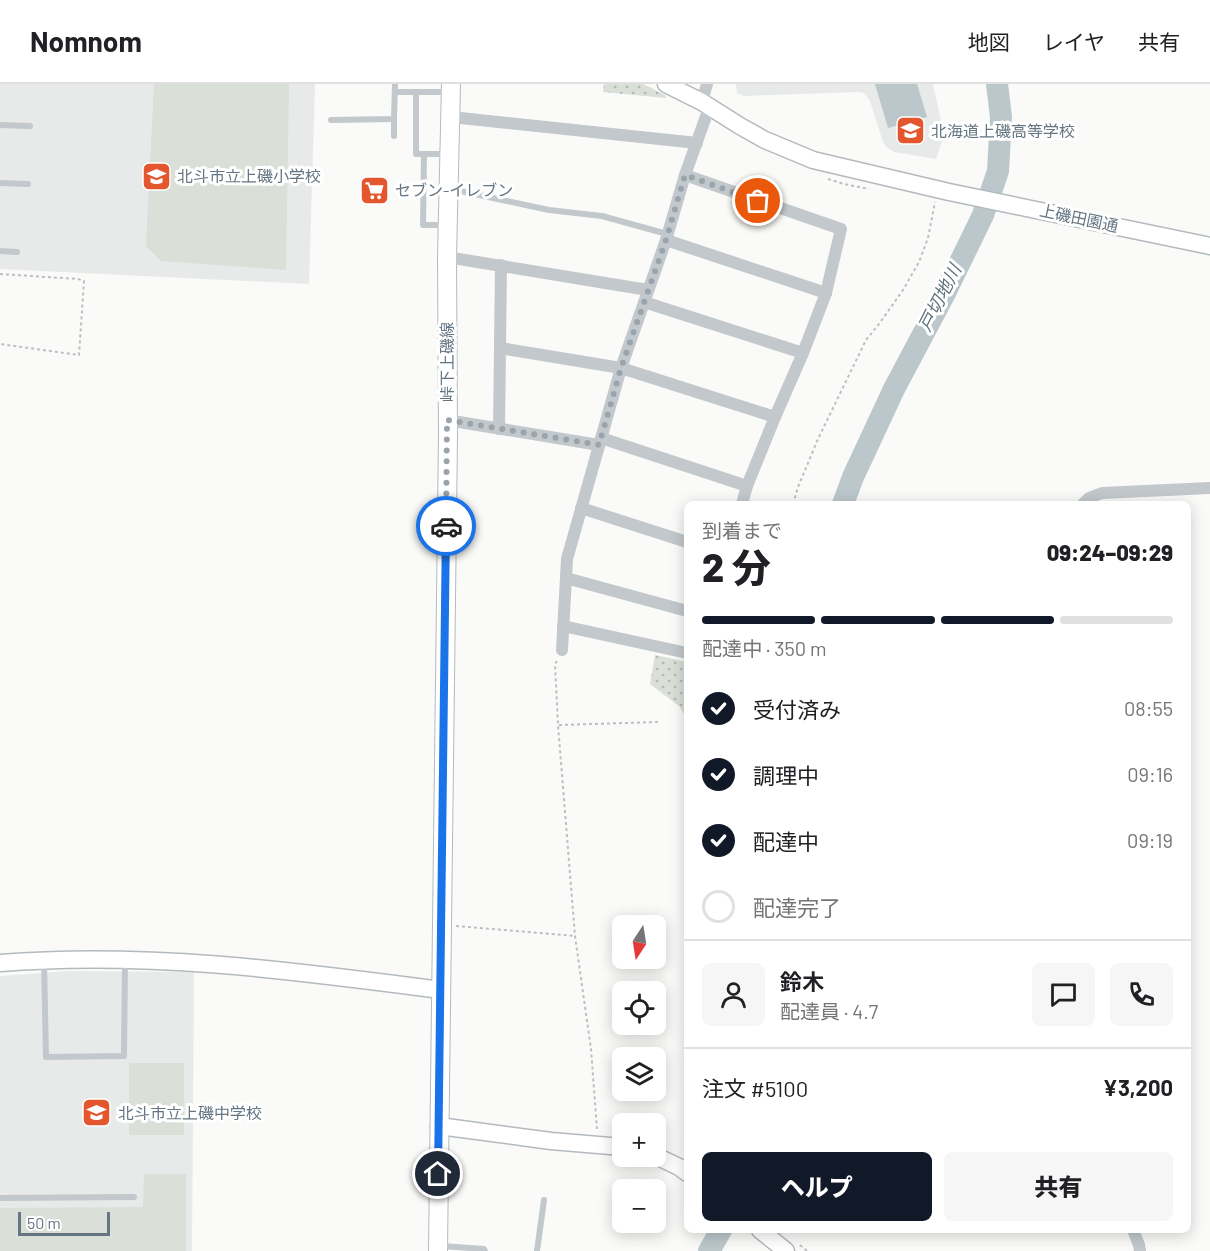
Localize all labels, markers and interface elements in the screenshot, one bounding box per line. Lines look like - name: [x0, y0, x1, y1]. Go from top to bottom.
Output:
- text: Nomnom: [30, 24, 142, 58]
- text: 地図: [968, 29, 1010, 54]
- text: レイヤ: [1043, 29, 1105, 54]
- text: 共有: [1138, 29, 1180, 54]
- school or university icon: 北海道上磯高等学校: [894, 115, 926, 147]
- place label: 北海道上磯高等学校: [931, 121, 1075, 140]
- school or university icon: 北斗市立上磯小学校: [140, 160, 172, 192]
- place label: 北斗市立上磯小学校: [177, 166, 321, 185]
- supermarket icon: セブン-イレブン: [358, 174, 390, 206]
- pin: [732, 175, 783, 226]
- place label: セブン-イレブン: [395, 180, 513, 199]
- icon: bag: [741, 184, 774, 217]
- street label: 上磯田園通: [1038, 200, 1120, 235]
- water label: 戸切地川: [913, 259, 966, 335]
- street label: 峠下上磯線: [437, 322, 456, 402]
- courier: [416, 496, 476, 556]
- icon: car: [430, 510, 463, 543]
- text: 到着まで: [702, 518, 782, 542]
- text: 09:24–09:29: [1047, 539, 1173, 565]
- text: 2 分: [702, 543, 771, 590]
- text: 配達中 · 350 m: [702, 636, 827, 660]
- icon: check: [702, 692, 735, 725]
- text: 受付済み: [753, 696, 841, 722]
- text: 08:55: [1124, 696, 1173, 720]
- icon: check: [702, 758, 735, 791]
- text: 調理中: [753, 762, 819, 788]
- text: 09:16: [1127, 762, 1173, 786]
- icon: check: [702, 824, 735, 857]
- text: 配達中: [753, 828, 819, 854]
- text: 09:19: [1127, 828, 1173, 852]
- text: 配達完了: [753, 894, 841, 920]
- north arrow: [612, 915, 666, 969]
- map controls: [612, 915, 666, 1233]
- button: person: [702, 963, 765, 1026]
- button: chat: [1032, 963, 1095, 1026]
- button: phone: [1110, 963, 1173, 1026]
- text: 鈴木: [780, 968, 824, 994]
- button: locate: [612, 981, 666, 1035]
- text: 配達員 · 4.7: [780, 999, 878, 1023]
- button: layers: [612, 1047, 666, 1101]
- text: ¥3,200: [1103, 1074, 1173, 1100]
- text: 注文 #5100: [702, 1075, 808, 1101]
- school or university icon: 北斗市立上磯中学校: [81, 1097, 113, 1129]
- place label: 北斗市立上磯中学校: [118, 1103, 262, 1122]
- button: +: [612, 1113, 666, 1167]
- pin: [412, 1148, 463, 1199]
- button: ヘルプ: [702, 1152, 932, 1221]
- button: 共有: [944, 1152, 1173, 1221]
- icon: home: [421, 1157, 454, 1190]
- button: −: [612, 1179, 666, 1233]
- scale bar: [18, 1209, 110, 1236]
- text: 50 m: [27, 1213, 61, 1232]

